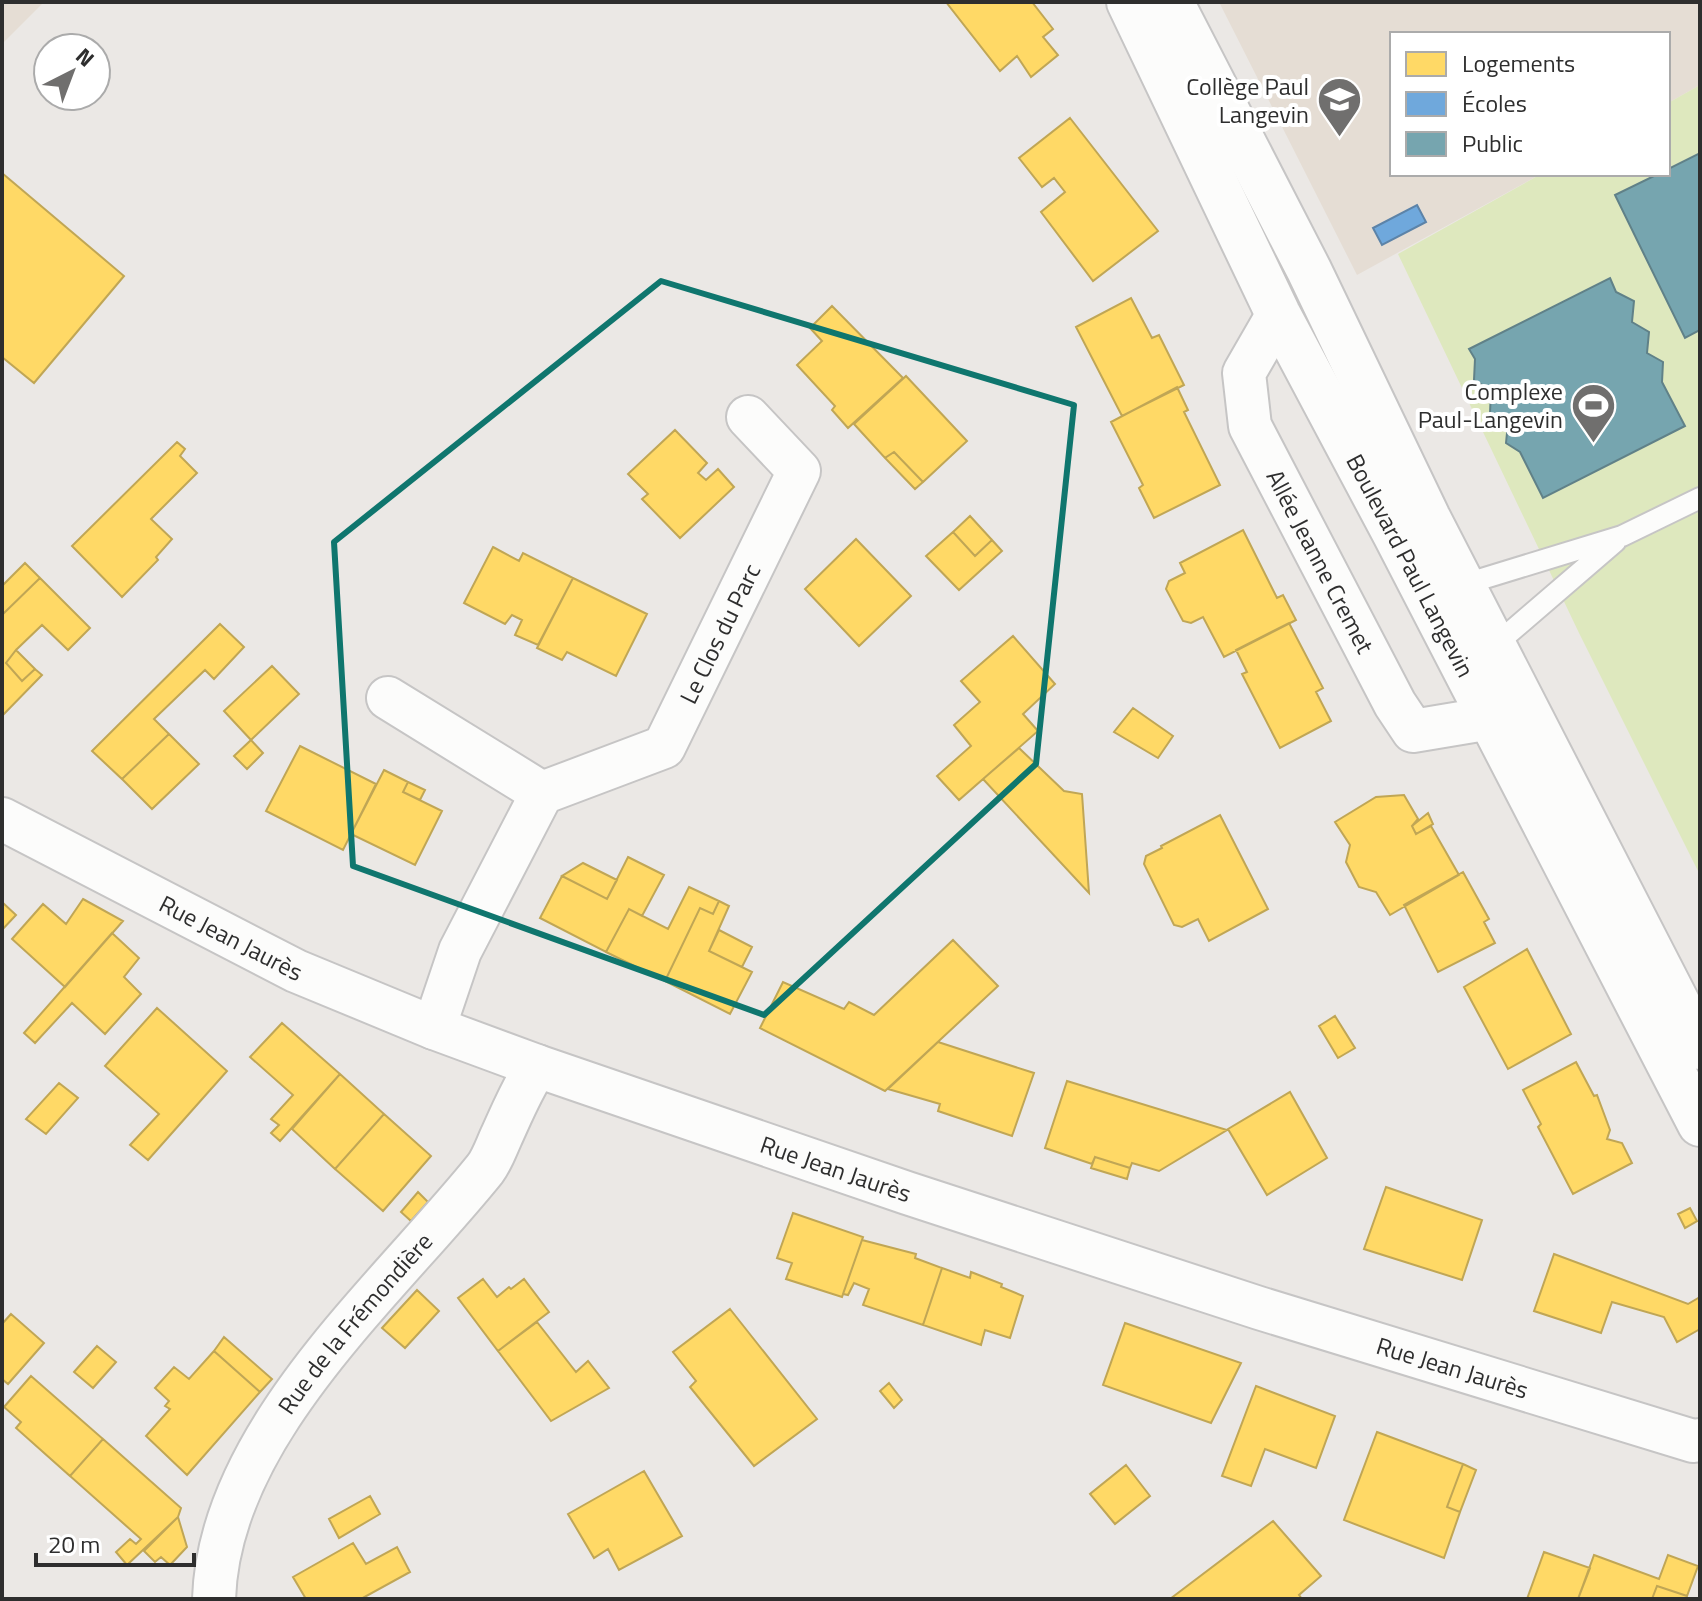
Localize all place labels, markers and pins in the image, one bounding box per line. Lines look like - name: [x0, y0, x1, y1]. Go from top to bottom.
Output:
- place label: Collège Paul Langevin: [1186, 68, 1309, 132]
- school or university icon: Collège Paul Langevin: [1316, 76, 1364, 139]
- place label: Complexe Paul-Langevin: [1418, 373, 1563, 437]
- sports icon: Complexe Paul-Langevin: [1570, 381, 1618, 444]

